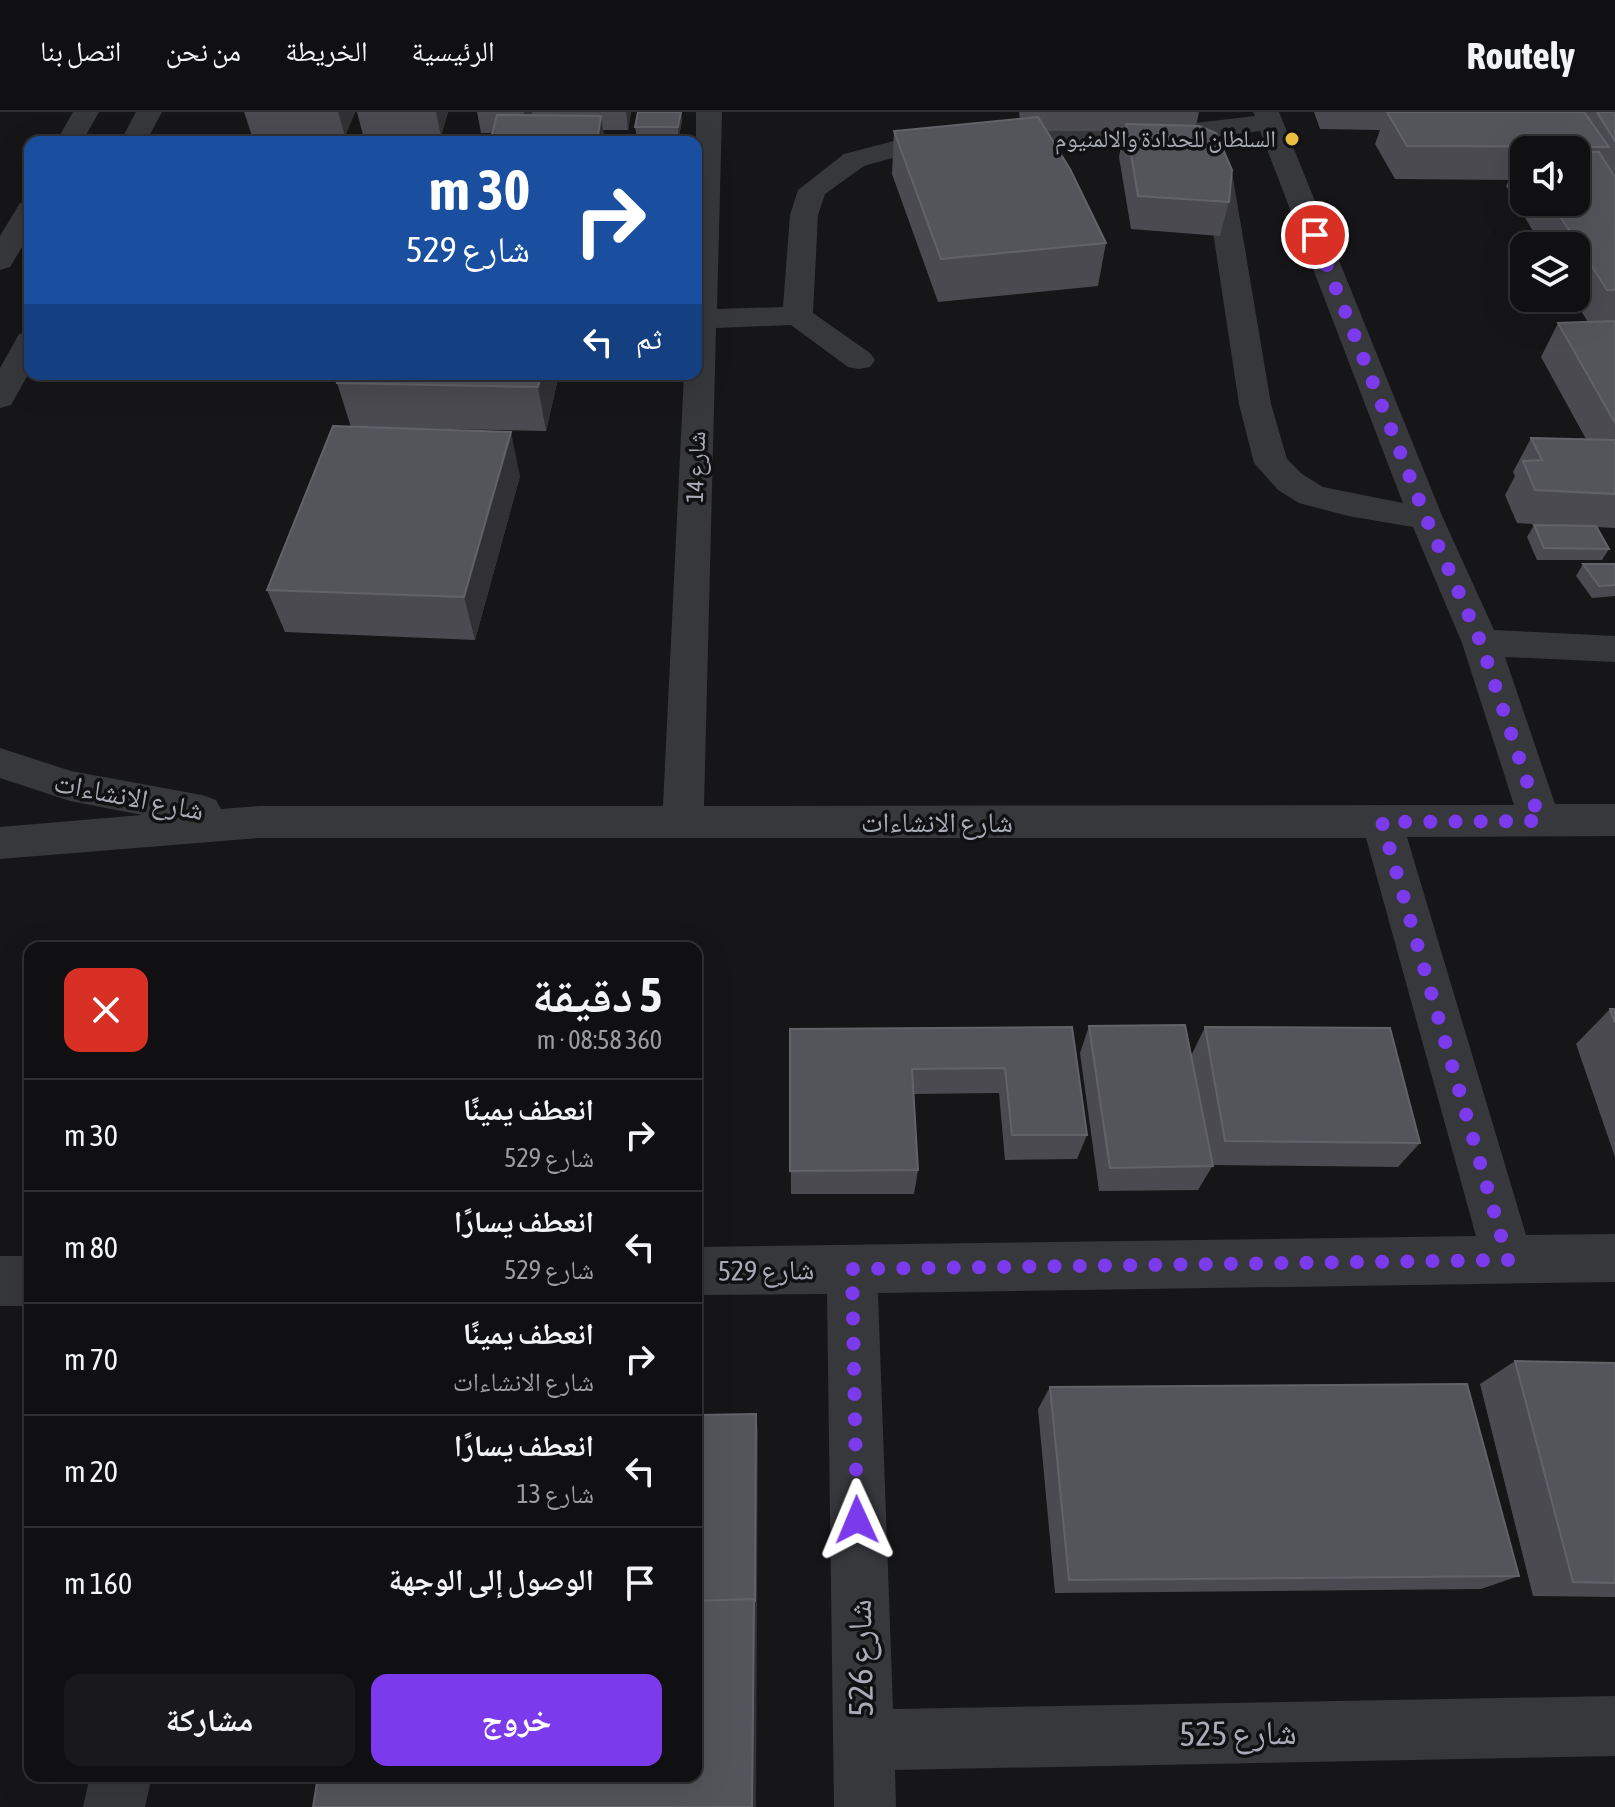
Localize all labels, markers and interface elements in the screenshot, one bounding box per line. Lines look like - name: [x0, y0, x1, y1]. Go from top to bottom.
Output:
- text: Routely: [1467, 34, 1575, 77]
- text: اتصل بنا: [40, 35, 121, 67]
- text: من نحن: [165, 35, 241, 67]
- text: الخريطة: [285, 35, 368, 67]
- text: الرئيسية: [412, 35, 495, 67]
- place label: السلطان للحدادة والالمنيوم: [1055, 125, 1276, 155]
- marker: السلطان للحدادة والالمنيوم: [1283, 130, 1301, 148]
- map controls: [1510, 136, 1590, 312]
- button: sound: [1510, 136, 1590, 216]
- text: 30 m: [429, 158, 530, 222]
- icon: right: [558, 168, 662, 272]
- pin: [1281, 201, 1349, 269]
- icon: arrive: [1293, 213, 1337, 257]
- text: شارع 529: [406, 228, 530, 270]
- button: layers: [1510, 232, 1590, 312]
- icon: left: [576, 320, 620, 364]
- text: ثم: [636, 321, 662, 355]
- street label: شارع 14: [681, 431, 712, 503]
- street label: شارع الانشاءات: [51, 766, 207, 828]
- street label: شارع الانشاءات: [861, 806, 1013, 840]
- text: 5 دقيقة: [532, 967, 662, 1022]
- button: close: [64, 968, 148, 1052]
- text: 360 m · 08:58: [537, 1025, 662, 1055]
- text: انعطف يمينًا: [463, 1092, 594, 1126]
- icon: right: [618, 1113, 662, 1157]
- text: 30 m: [64, 1118, 118, 1152]
- text: شارع 529: [504, 1143, 594, 1173]
- text: انعطف يسارًا: [454, 1204, 594, 1238]
- icon: left: [618, 1225, 662, 1269]
- text: 80 m: [64, 1230, 118, 1264]
- street label: شارع 529: [717, 1253, 815, 1289]
- text: شارع 529: [504, 1255, 594, 1285]
- text: انعطف يمينًا: [463, 1316, 594, 1350]
- icon: right: [618, 1337, 662, 1381]
- text: 70 m: [64, 1342, 118, 1376]
- text: شارع الانشاءات: [453, 1367, 594, 1397]
- text: انعطف يسارًا: [454, 1428, 594, 1462]
- icon: left: [618, 1449, 662, 1493]
- text: 20 m: [64, 1454, 118, 1488]
- position arrow: [815, 1478, 899, 1562]
- text: شارع 13: [517, 1479, 594, 1509]
- icon: arrive: [618, 1561, 662, 1605]
- text: الوصول إلى الوجهة: [389, 1562, 594, 1596]
- text: 160 m: [64, 1566, 132, 1600]
- street label: شارع 526: [839, 1599, 883, 1717]
- button: مشاركة: [64, 1674, 355, 1766]
- button: خروج: [371, 1674, 662, 1766]
- street label: شارع 525: [1179, 1712, 1297, 1756]

